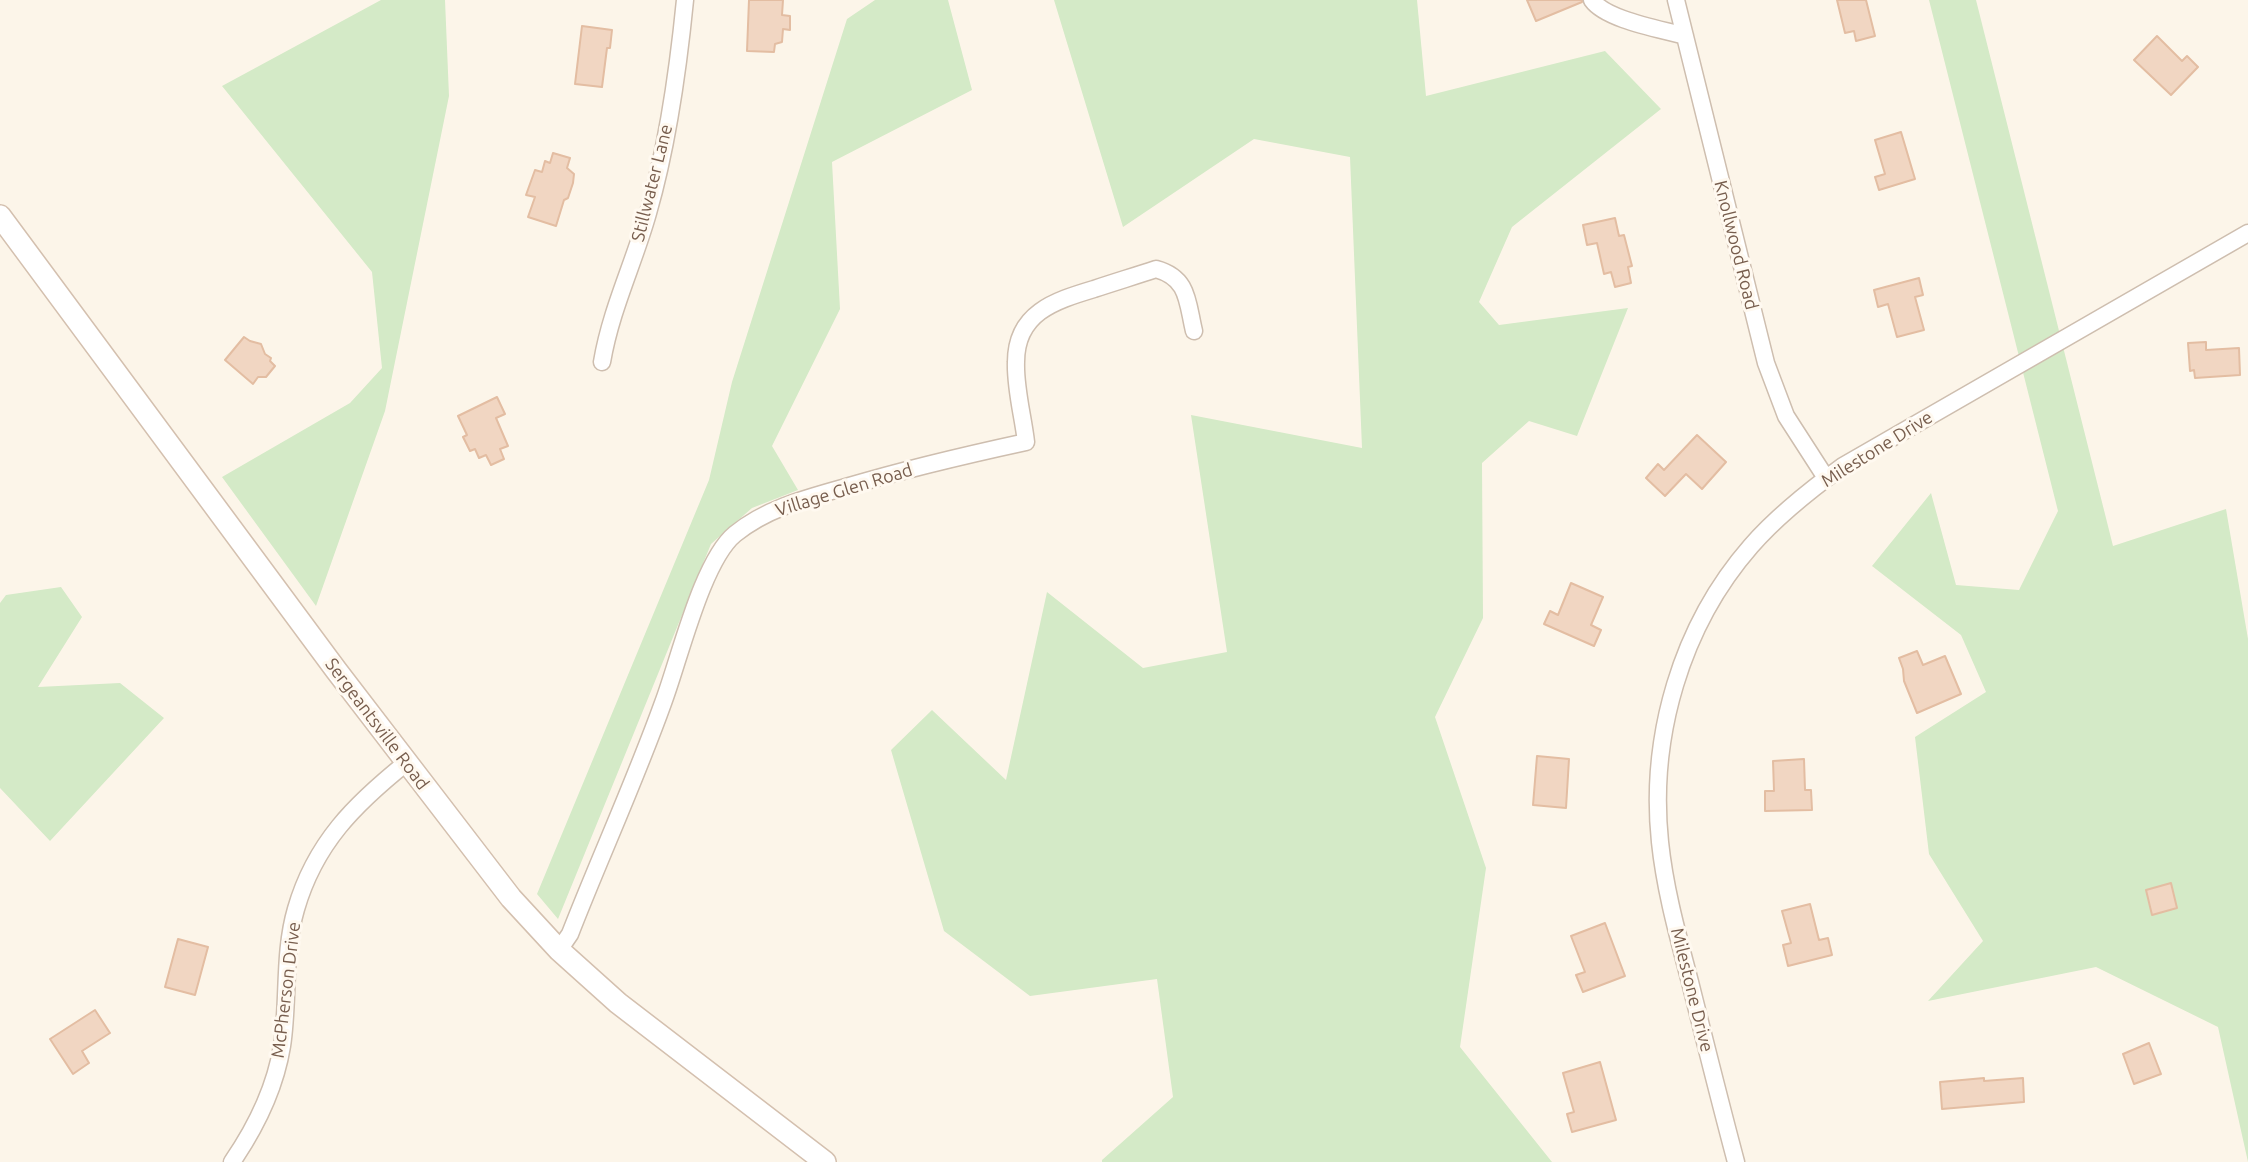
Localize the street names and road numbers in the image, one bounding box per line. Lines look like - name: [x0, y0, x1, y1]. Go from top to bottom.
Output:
- street label: Stillwater Lane: [627, 122, 677, 244]
- street label: Knollwood Road: [1710, 178, 1762, 312]
- street label: Milestone Drive: [1817, 406, 1937, 492]
- street label: Village Glen Road: [773, 459, 915, 521]
- street label: Sergeantsville Road: [321, 654, 433, 794]
- street label: McPherson Drive: [267, 921, 305, 1059]
- street label: Milestone Drive: [1666, 926, 1718, 1054]

